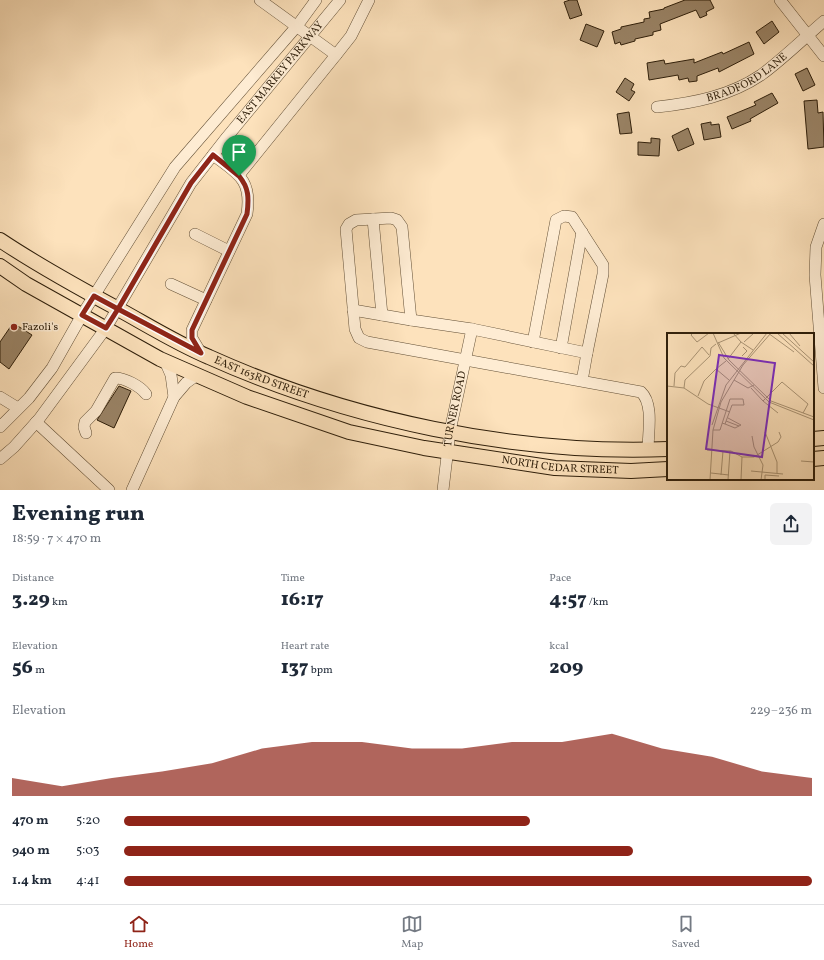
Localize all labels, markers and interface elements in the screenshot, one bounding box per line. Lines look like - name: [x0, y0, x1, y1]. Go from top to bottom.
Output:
- street label: EAST MARKEY PARKWAY: [233, 18, 327, 127]
- street label: BRADFORD LANE: [705, 49, 791, 106]
- pin: [222, 135, 256, 176]
- icon: arrive: [228, 141, 250, 163]
- place label: Fazoli's: [22, 320, 58, 335]
- marker: Fazoli's: [9, 322, 19, 332]
- inset map: [667, 333, 814, 480]
- street label: EAST 163RD STREET: [212, 353, 311, 403]
- street label: TURNER ROAD: [441, 370, 470, 448]
- street label: NORTH CEDAR STREET: [501, 452, 619, 478]
- text: Evening run: [12, 499, 145, 530]
- button: share: [770, 503, 812, 545]
- text: 18:59 · 7 × 470 m: [12, 530, 101, 548]
- text: Distance: [12, 571, 54, 586]
- text: Time: [281, 571, 305, 586]
- text: Pace: [549, 571, 571, 586]
- text: 3.29: [12, 586, 50, 614]
- text: 16:17: [281, 586, 324, 614]
- text: 4:57: [549, 586, 587, 614]
- text: km: [50, 595, 68, 610]
- text: /km: [587, 595, 609, 610]
- text: Elevation: [12, 639, 58, 654]
- text: Heart rate: [281, 639, 329, 654]
- text: kcal: [549, 639, 569, 654]
- text: 56: [12, 654, 33, 682]
- text: 137: [281, 654, 308, 682]
- text: 209: [549, 654, 583, 682]
- text: m: [33, 663, 45, 678]
- text: bpm: [308, 663, 333, 678]
- text: Elevation: [12, 702, 66, 720]
- text: 229–236 m: [750, 702, 812, 720]
- text: 470 m: [12, 812, 49, 830]
- text: 5:20: [76, 812, 100, 830]
- text: 940 m: [12, 842, 50, 860]
- text: 5:03: [76, 842, 99, 860]
- text: 1.4 km: [12, 872, 52, 890]
- text: 4:41: [76, 872, 100, 890]
- tab: Home: [124, 913, 153, 952]
- tab: Map: [401, 913, 423, 952]
- tab: Saved: [672, 913, 700, 952]

